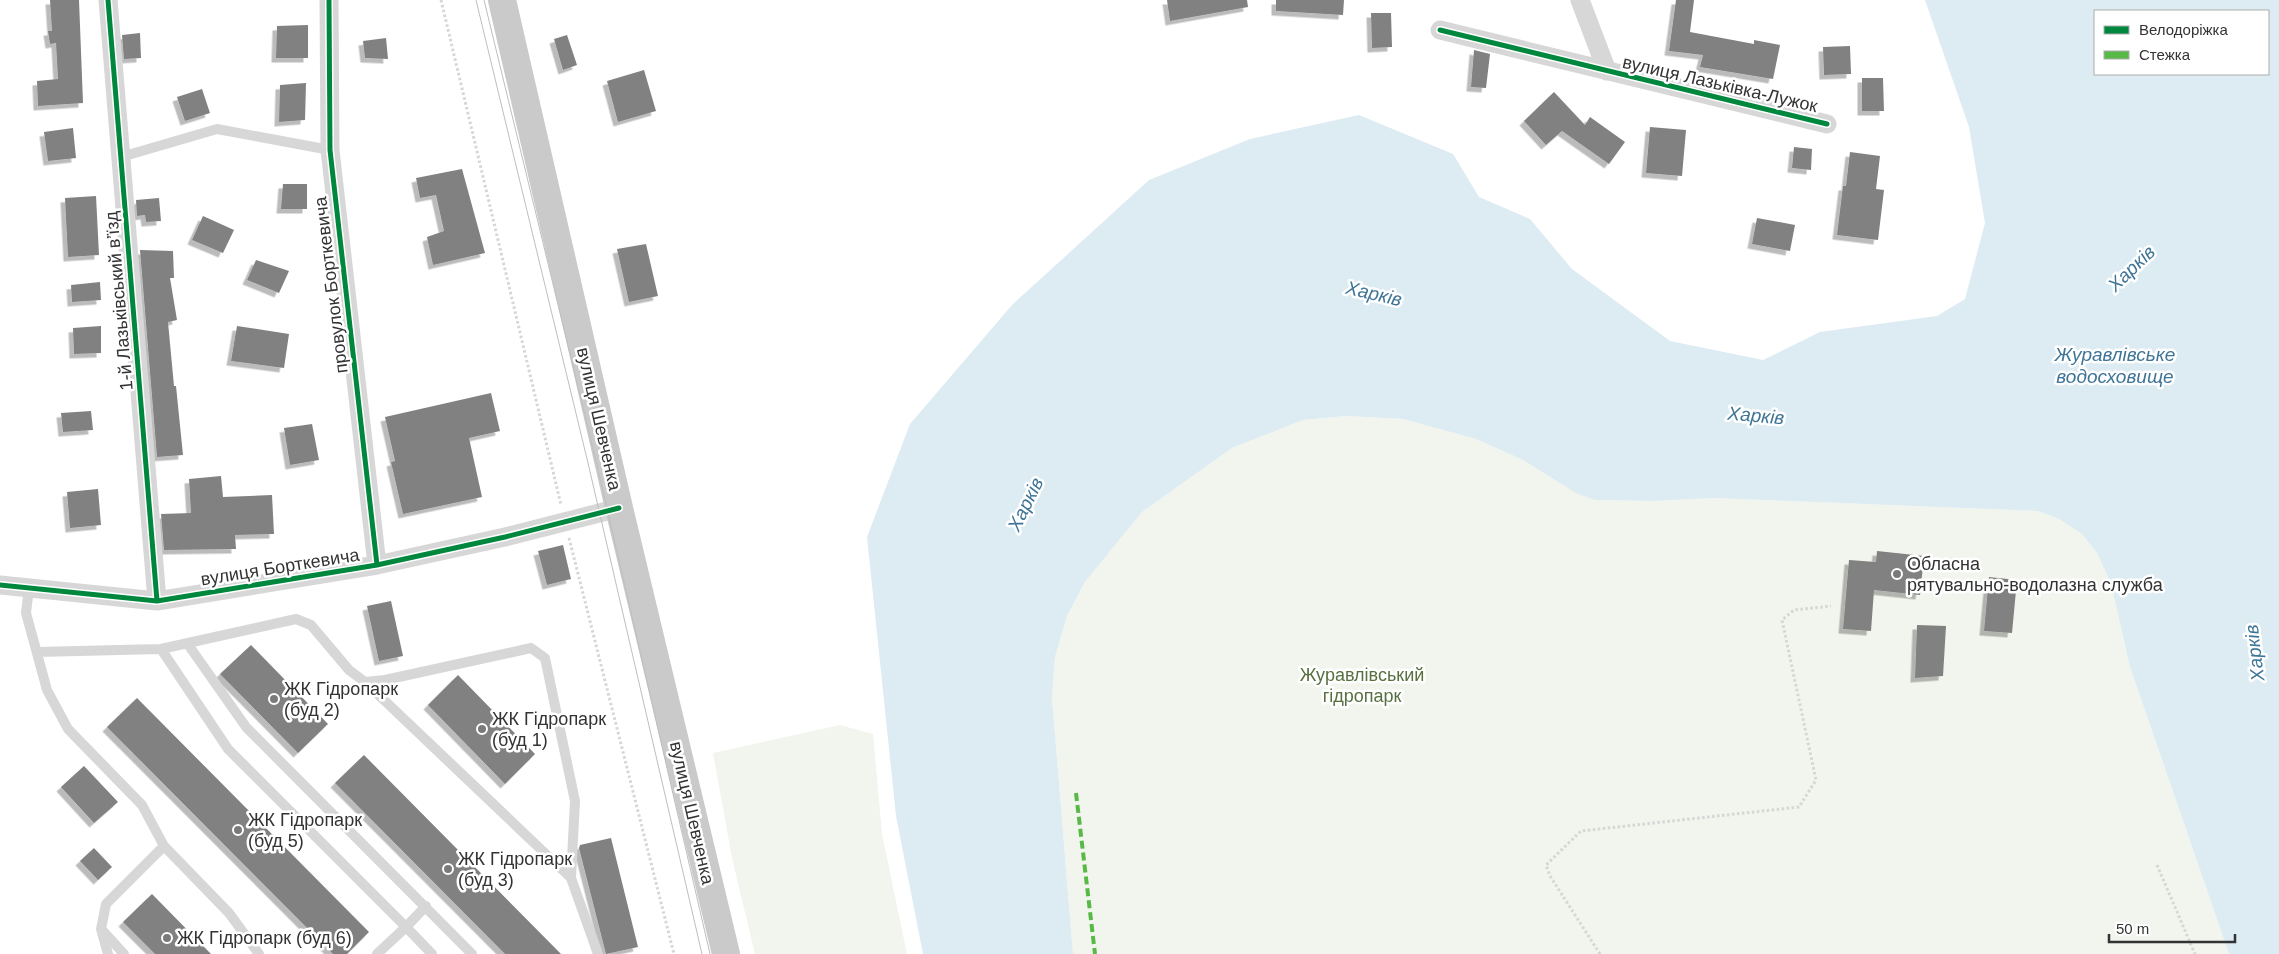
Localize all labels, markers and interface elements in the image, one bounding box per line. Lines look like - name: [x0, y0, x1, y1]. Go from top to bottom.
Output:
- legend: [2094, 10, 2269, 75]
- text: Велодоріжка: [2139, 21, 2228, 38]
- text: Стежка: [2139, 46, 2191, 63]
- street label: вулиця Лазьківка-Лужок: [1621, 52, 1820, 116]
- street label: провулок Борткевича: [310, 195, 352, 375]
- street label: 1-й Лазьківський в’їзд: [101, 210, 137, 391]
- water label: Харків: [2103, 241, 2159, 296]
- water label: Харків: [1343, 277, 1404, 310]
- water label: Журавлівське водосховище: [2054, 344, 2175, 387]
- street label: вулиця Шевченка: [573, 345, 625, 493]
- water label: Харків: [1726, 402, 1785, 428]
- water label: Харків: [1003, 474, 1047, 535]
- street label: вулиця Борткевича: [199, 544, 362, 589]
- place label: Обласна рятувально-водолазна служба: [1907, 554, 2164, 595]
- marker: Обласна рятувально-водолазна служба: [1891, 568, 1903, 580]
- water label: Харків: [2241, 623, 2269, 683]
- park label: Журавлівський гідропарк: [1300, 665, 1424, 706]
- place label: ЖК Гідропарк (буд 2): [284, 679, 398, 720]
- marker: ЖК Гідропарк (буд 2): [268, 693, 280, 705]
- place label: ЖК Гідропарк (буд 1): [492, 709, 606, 750]
- marker: ЖК Гідропарк (буд 1): [476, 723, 488, 735]
- street label: вулиця Шевченка: [666, 739, 718, 887]
- place label: ЖК Гідропарк (буд 5): [248, 810, 362, 851]
- marker: ЖК Гідропарк (буд 5): [232, 824, 244, 836]
- place label: ЖК Гідропарк (буд 3): [458, 849, 572, 890]
- marker: ЖК Гідропарк (буд 3): [442, 863, 454, 875]
- scale bar: [2109, 912, 2235, 944]
- text: 50 m: [2116, 920, 2149, 937]
- place label: ЖК Гідропарк (буд 6): [177, 928, 352, 948]
- marker: ЖК Гідропарк (буд 6): [161, 932, 173, 944]

